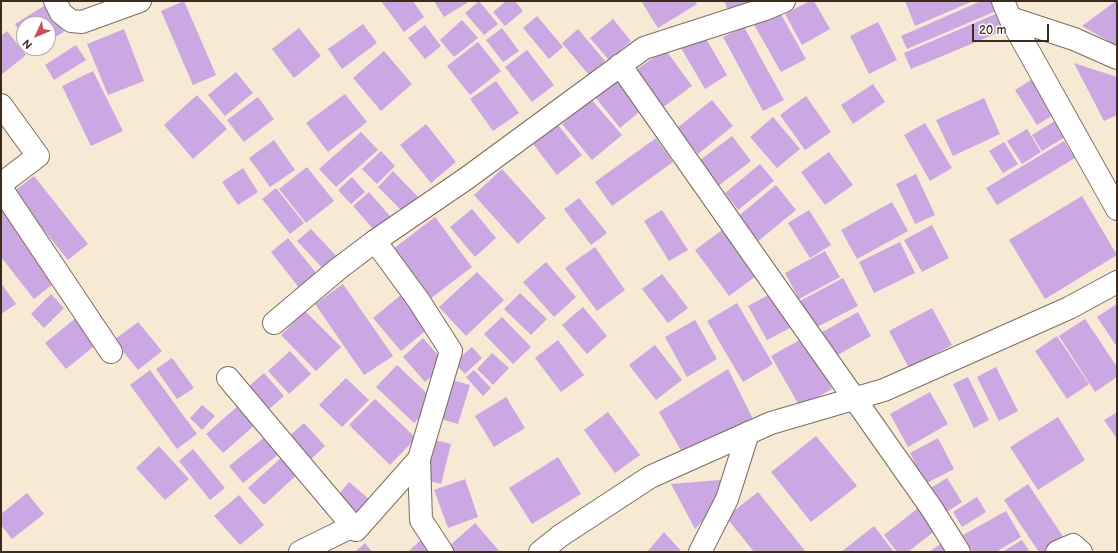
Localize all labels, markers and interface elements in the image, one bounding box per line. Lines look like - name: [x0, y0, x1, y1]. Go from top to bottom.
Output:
- north arrow: [16, 16, 56, 56]
- scale bar: [974, 16, 1051, 42]
- text: 20 m: [979, 23, 1006, 38]
- text: N: [20, 37, 35, 51]

